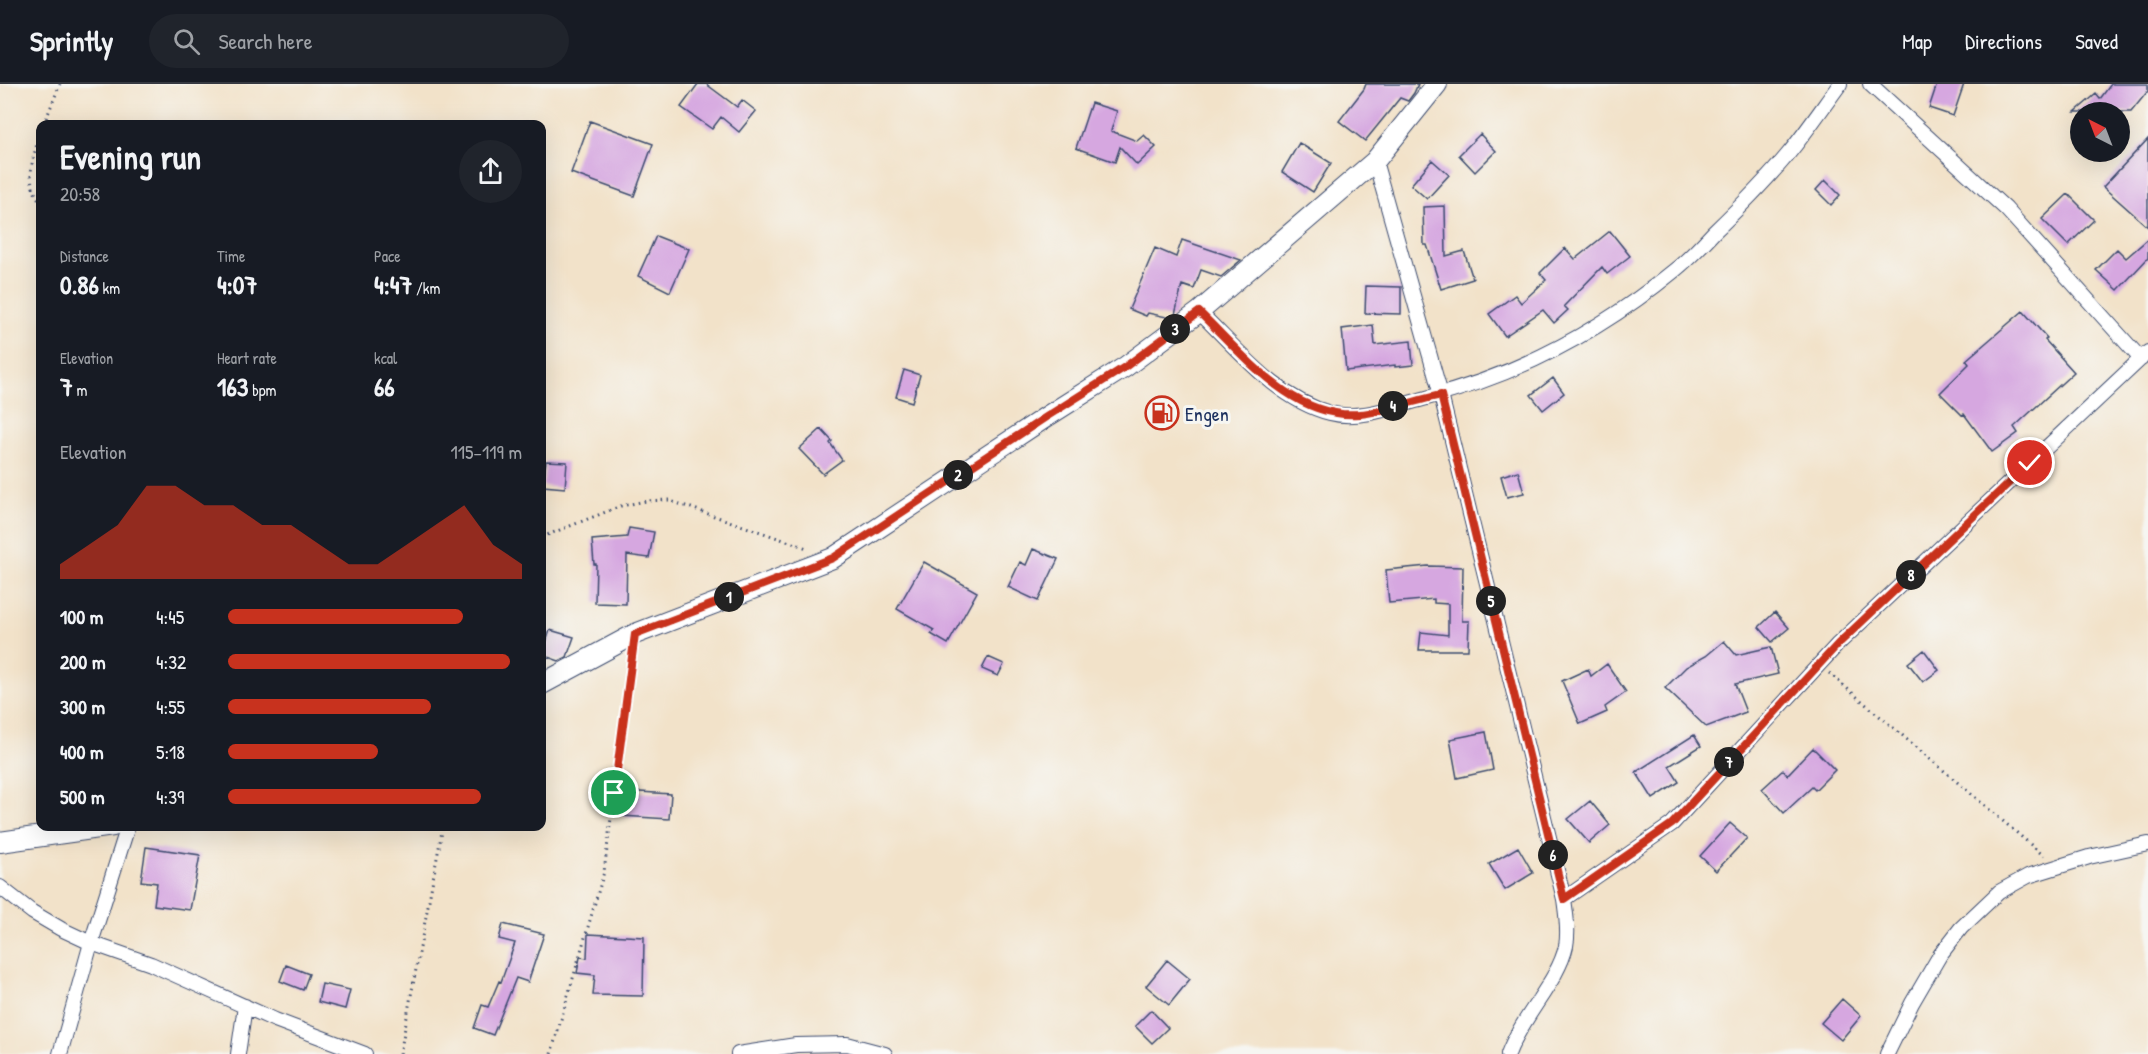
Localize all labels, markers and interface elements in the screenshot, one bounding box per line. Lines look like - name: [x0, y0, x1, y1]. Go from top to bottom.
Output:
- search box: [149, 14, 569, 68]
- text: Sprintly: [30, 22, 113, 60]
- icon: search: [170, 25, 203, 58]
- text: Search here: [218, 26, 312, 56]
- text: Map: [1902, 27, 1932, 56]
- text: Directions: [1965, 27, 2042, 56]
- text: Saved: [2075, 27, 2118, 56]
- north arrow: [2070, 102, 2130, 162]
- map controls: [2070, 102, 2130, 162]
- text: Evening run: [60, 135, 201, 179]
- button: share: [459, 140, 522, 203]
- text: 20:58: [60, 180, 100, 207]
- text: Distance: [60, 245, 109, 267]
- text: Time: [217, 245, 245, 267]
- text: Pace: [374, 245, 401, 267]
- text: 0.86: [60, 267, 99, 302]
- text: 4:07: [217, 267, 257, 302]
- text: 4:47: [374, 267, 412, 302]
- text: km: [99, 277, 120, 299]
- text: /km: [412, 277, 440, 299]
- pin: 3: [1160, 314, 1190, 344]
- text: 3: [1171, 318, 1179, 340]
- text: Elevation: [60, 347, 113, 369]
- text: Heart rate: [217, 347, 277, 369]
- text: kcal: [374, 347, 397, 369]
- text: 7: [60, 369, 73, 404]
- text: 163: [217, 369, 248, 404]
- text: 66: [374, 369, 395, 404]
- text: m: [73, 379, 87, 401]
- text: bpm: [248, 379, 276, 401]
- pin: 4: [1378, 391, 1408, 421]
- fuel station icon: Engen: [1144, 395, 1180, 431]
- text: 4: [1390, 395, 1396, 417]
- place label: Engen: [1185, 400, 1229, 427]
- pin: [2004, 437, 2055, 488]
- text: Elevation: [60, 438, 126, 465]
- text: 115–119 m: [451, 438, 522, 465]
- icon: check: [2013, 446, 2046, 479]
- pin: 2: [943, 460, 973, 490]
- text: 2: [954, 464, 962, 486]
- pin: 8: [1896, 560, 1926, 590]
- text: 8: [1908, 564, 1914, 586]
- pin: 1: [714, 582, 744, 612]
- text: 1: [726, 586, 732, 608]
- pin: 5: [1476, 586, 1506, 616]
- text: 5: [1488, 590, 1494, 612]
- text: 100 m: [60, 603, 103, 630]
- text: 4:45: [156, 603, 184, 630]
- text: 200 m: [60, 648, 105, 675]
- text: 4:32: [156, 648, 186, 675]
- text: 300 m: [60, 693, 105, 720]
- text: 4:55: [156, 693, 185, 720]
- text: 400 m: [60, 738, 104, 765]
- text: 5:18: [156, 738, 185, 765]
- pin: 7: [1714, 747, 1744, 777]
- text: 7: [1725, 751, 1733, 773]
- pin: [588, 767, 639, 818]
- icon: arrive: [597, 776, 630, 809]
- text: 500 m: [60, 783, 105, 810]
- text: 4:39: [156, 783, 184, 810]
- pin: 6: [1538, 840, 1568, 870]
- text: 6: [1550, 844, 1556, 866]

